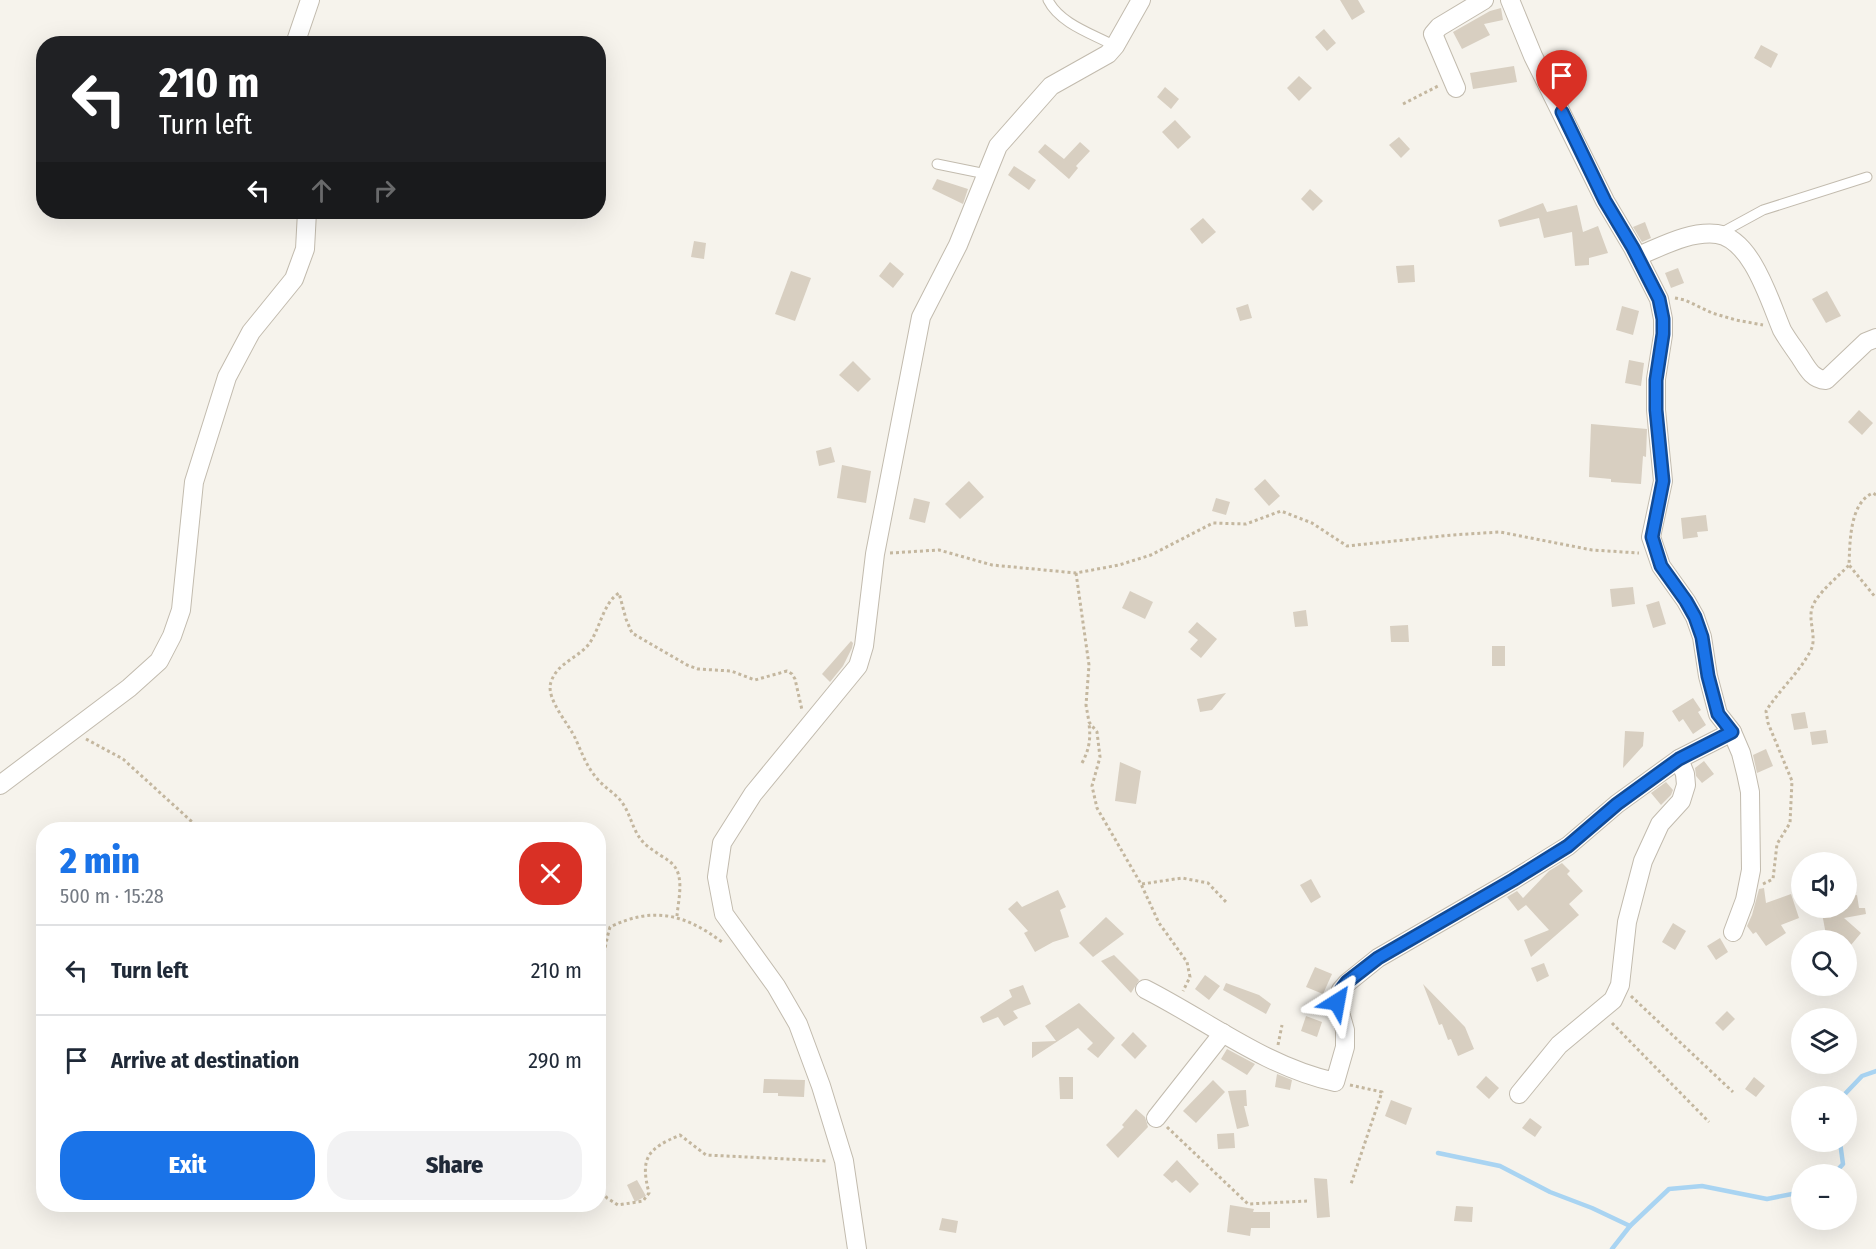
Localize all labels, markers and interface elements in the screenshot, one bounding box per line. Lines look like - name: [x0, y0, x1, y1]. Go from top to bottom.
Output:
- pin: [1536, 50, 1587, 112]
- text: 210 m: [159, 58, 259, 108]
- icon: arrive: [1545, 59, 1578, 92]
- icon: left: [60, 60, 138, 138]
- text: Turn left: [159, 109, 252, 141]
- icon: left: [242, 174, 275, 207]
- icon: ahead: [305, 174, 338, 207]
- icon: right: [368, 174, 401, 207]
- text: 2 min: [60, 839, 140, 883]
- button: close: [519, 842, 582, 905]
- map controls: [1791, 852, 1857, 1230]
- button: sound: [1791, 852, 1857, 918]
- text: 500 m · 15:28: [60, 884, 164, 908]
- button: search: [1791, 930, 1857, 996]
- icon: left: [60, 954, 93, 987]
- text: Turn left: [111, 957, 189, 984]
- text: 210 m: [531, 957, 582, 984]
- position arrow: [1305, 970, 1369, 1034]
- button: layers: [1791, 1008, 1857, 1074]
- icon: arrive: [60, 1044, 93, 1077]
- text: Arrive at destination: [111, 1047, 299, 1074]
- text: 290 m: [528, 1047, 582, 1074]
- button: +: [1791, 1086, 1857, 1152]
- button: Exit: [60, 1131, 315, 1200]
- button: Share: [327, 1131, 582, 1200]
- button: −: [1791, 1164, 1857, 1230]

